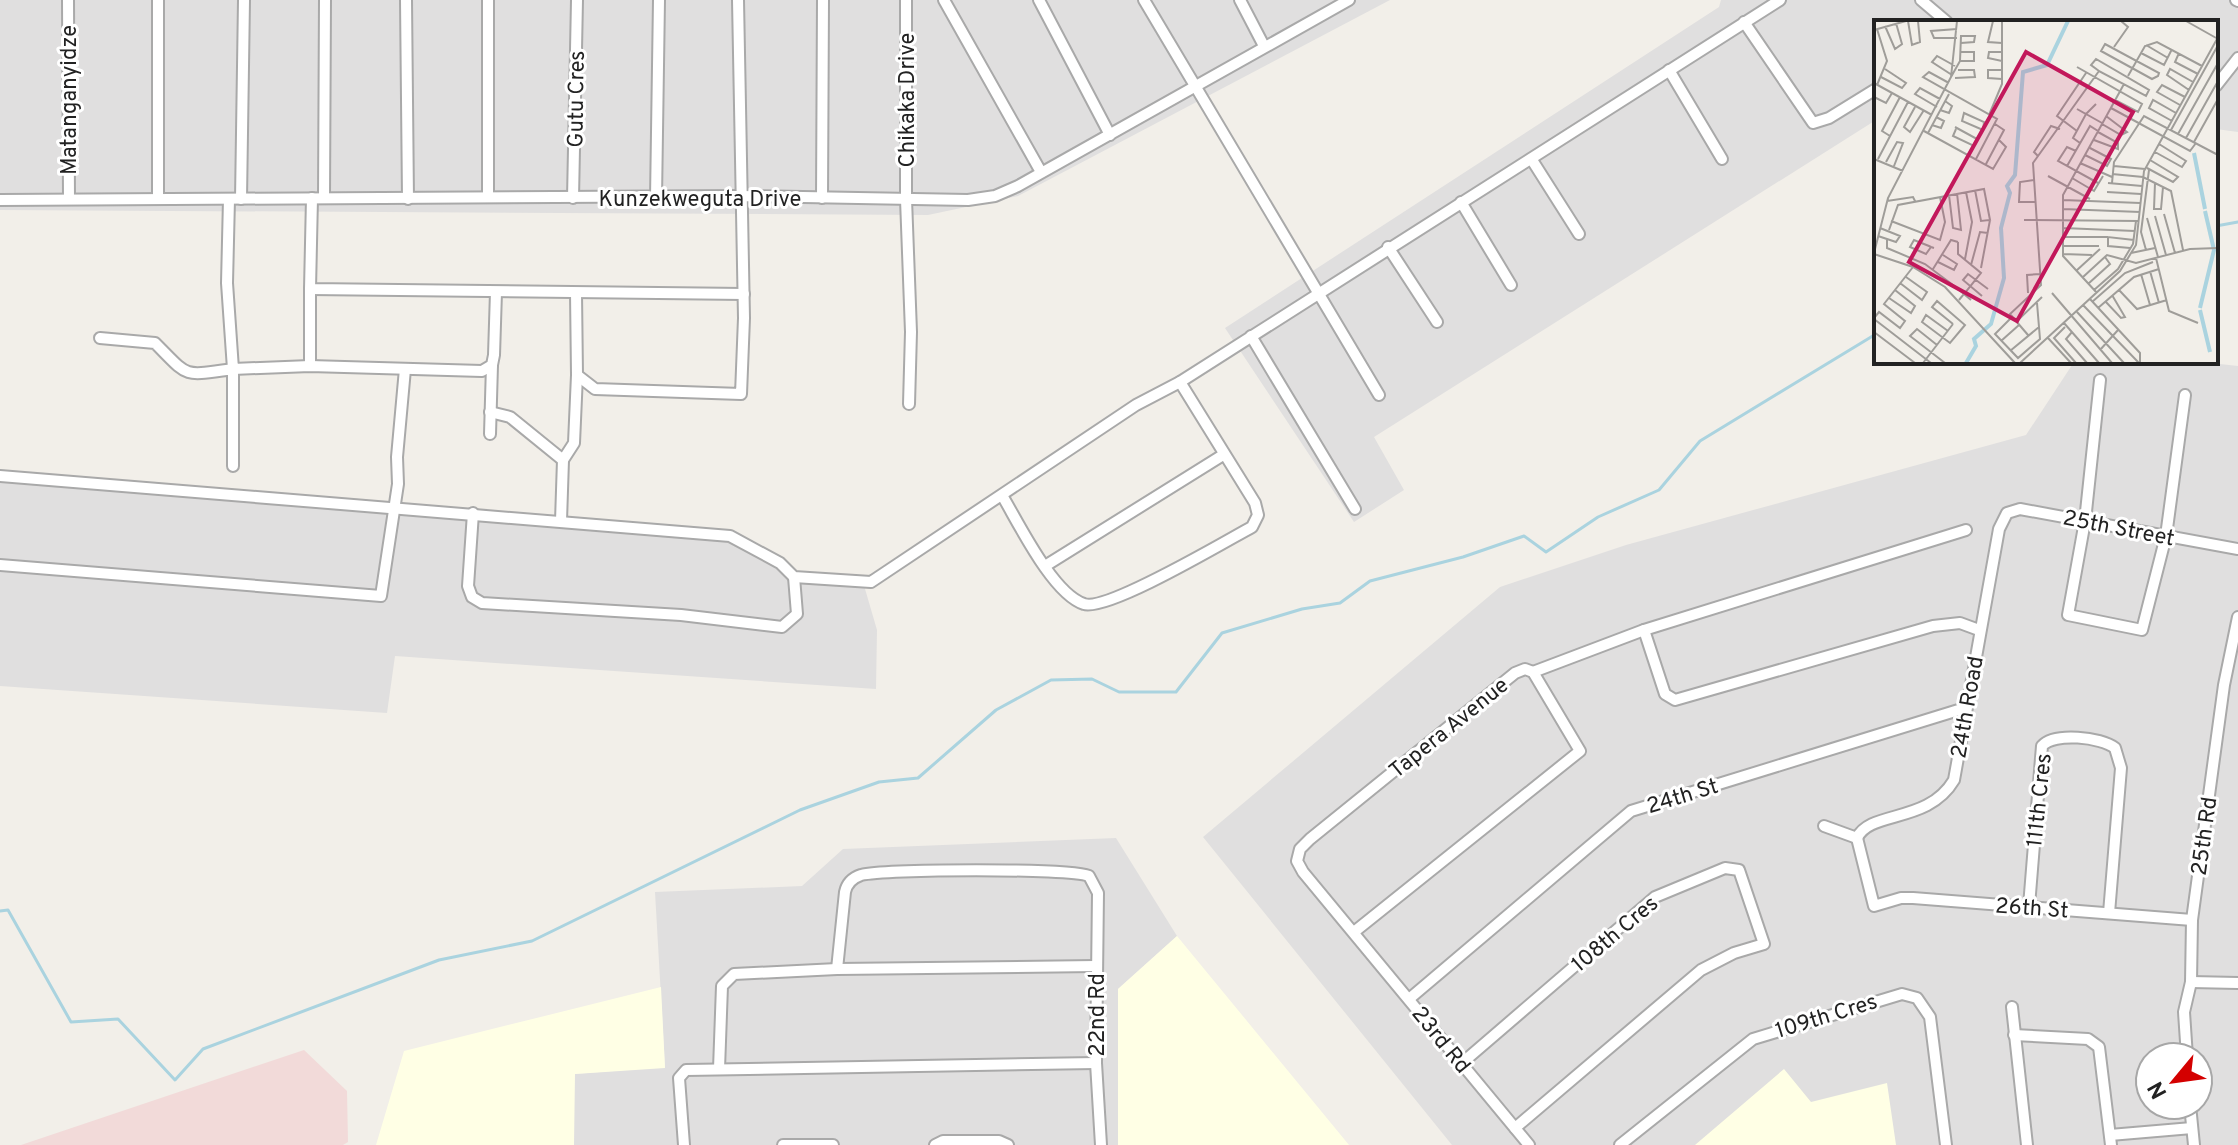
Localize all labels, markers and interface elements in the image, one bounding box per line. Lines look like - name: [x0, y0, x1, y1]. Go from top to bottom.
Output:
- inset map: [1874, 20, 2218, 364]
- street label: Matanganyidze: [57, 25, 84, 175]
- street label: Chikaka Drive: [895, 33, 922, 167]
- street label: Gutu Cres: [563, 50, 592, 148]
- street label: Kunzekweguta Drive: [599, 187, 801, 214]
- street label: 25th Street: [2060, 505, 2177, 553]
- street label: 24th Road: [1946, 654, 1991, 761]
- street label: Tapera Avenue: [1384, 673, 1515, 785]
- street label: 111th Cres: [2022, 752, 2059, 849]
- street label: 24th St: [1644, 774, 1722, 821]
- street label: 25th Rd: [2187, 795, 2224, 877]
- street label: 108th Cres: [1567, 891, 1664, 979]
- street label: 26th St: [1994, 893, 2069, 926]
- street label: 22nd Rd: [1085, 973, 1112, 1057]
- street label: 109th Cres: [1773, 989, 1881, 1046]
- street label: 23rd Rd: [1405, 1001, 1475, 1080]
- north arrow: [2134, 1041, 2214, 1121]
- text: N: [2143, 1076, 2174, 1103]

